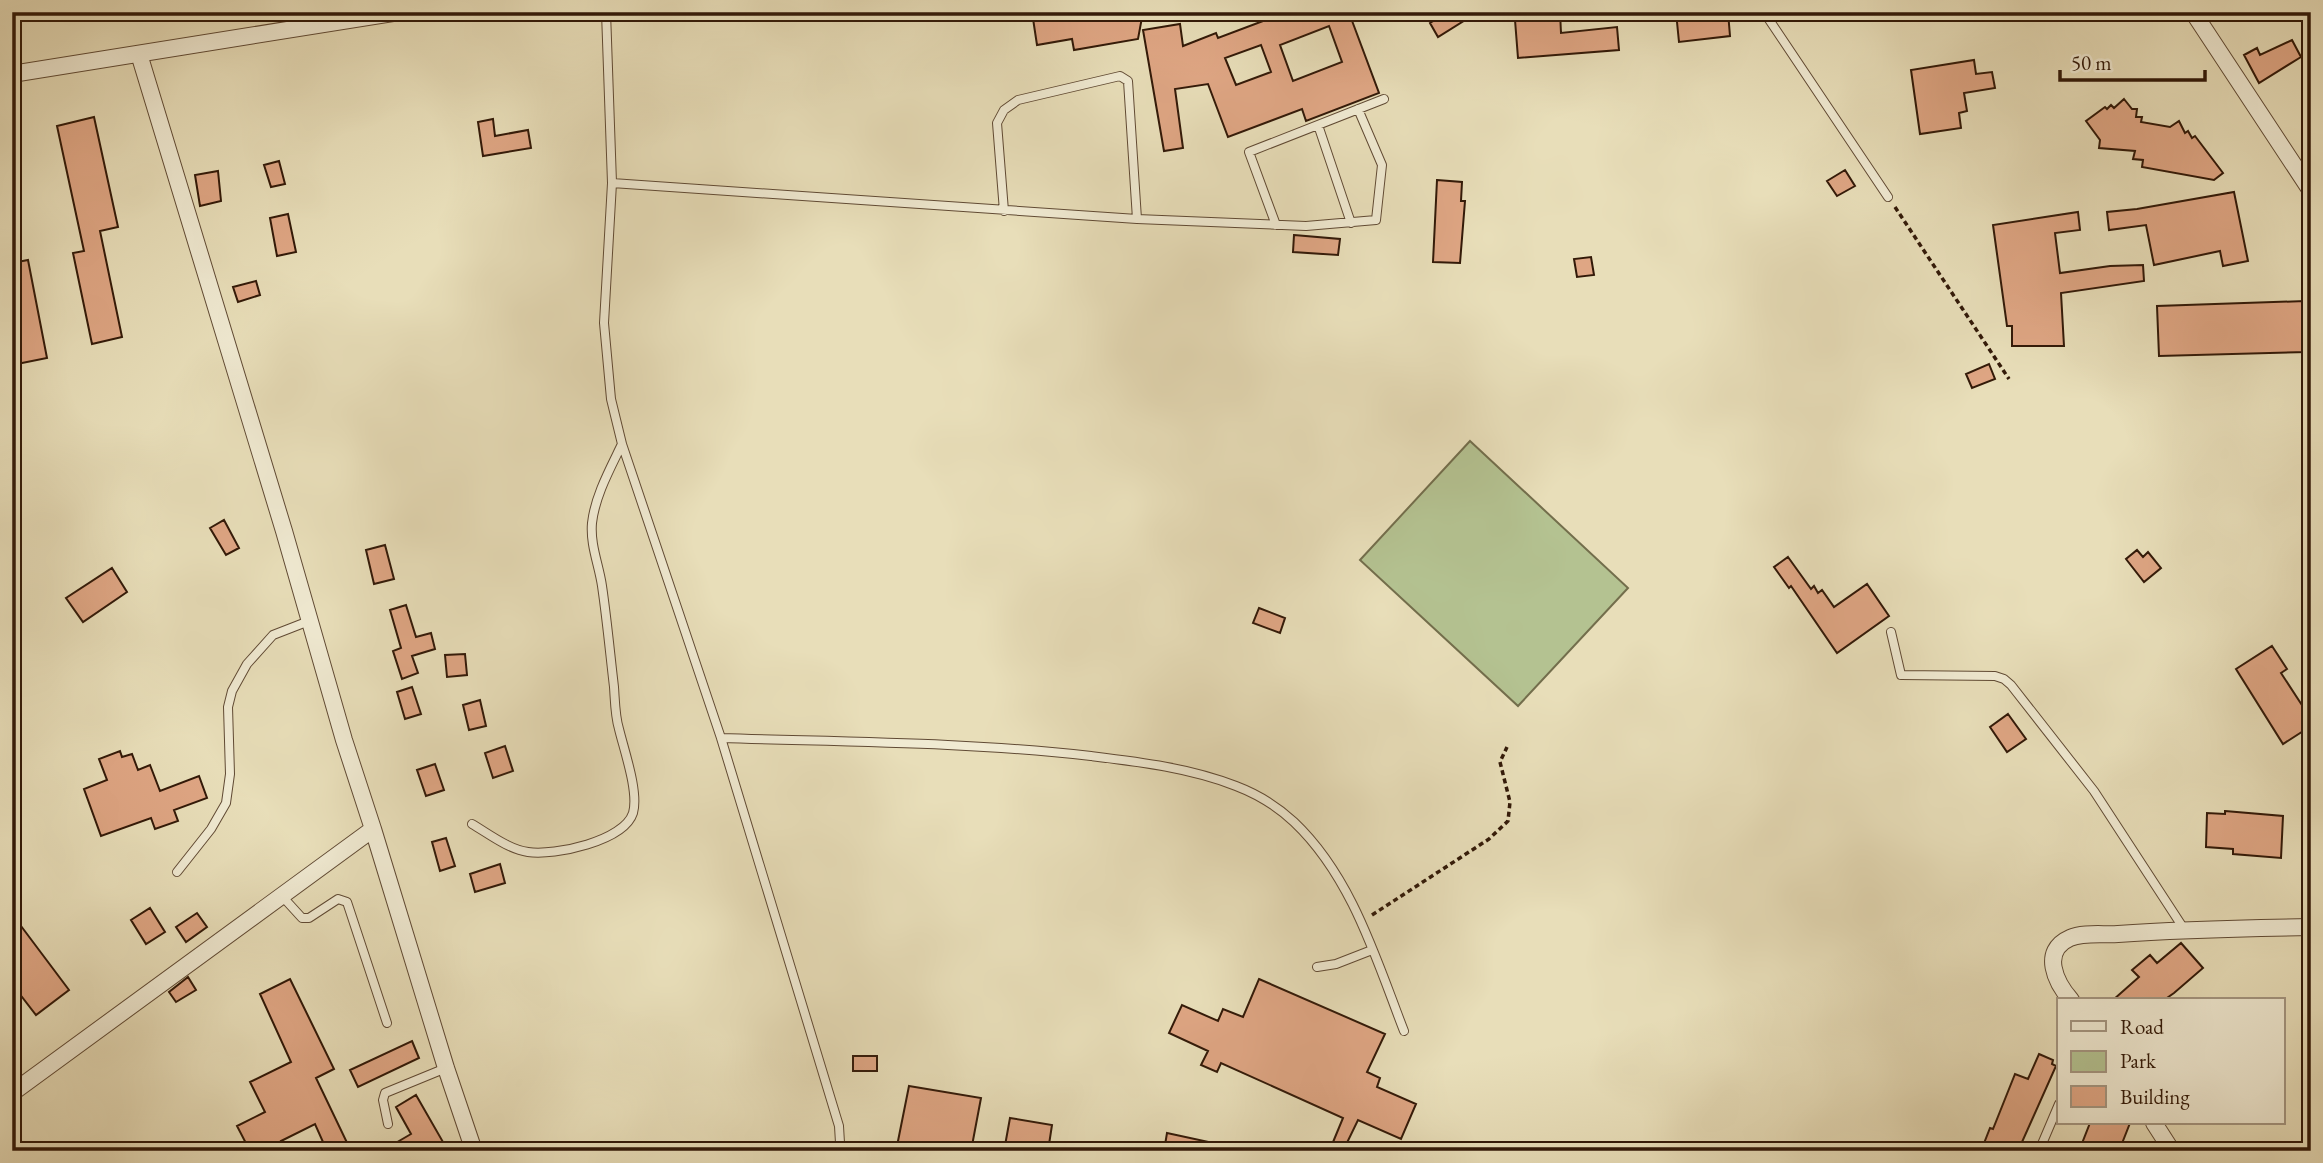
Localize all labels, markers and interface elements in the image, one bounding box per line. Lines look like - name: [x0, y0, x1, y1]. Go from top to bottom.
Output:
- scale bar: [2060, 38, 2206, 82]
- text: 50 m: [2071, 49, 2112, 76]
- legend: [2057, 998, 2284, 1124]
- text: Road: [2120, 1013, 2164, 1040]
- text: Park: [2120, 1047, 2157, 1074]
- text: Building: [2120, 1083, 2190, 1110]

